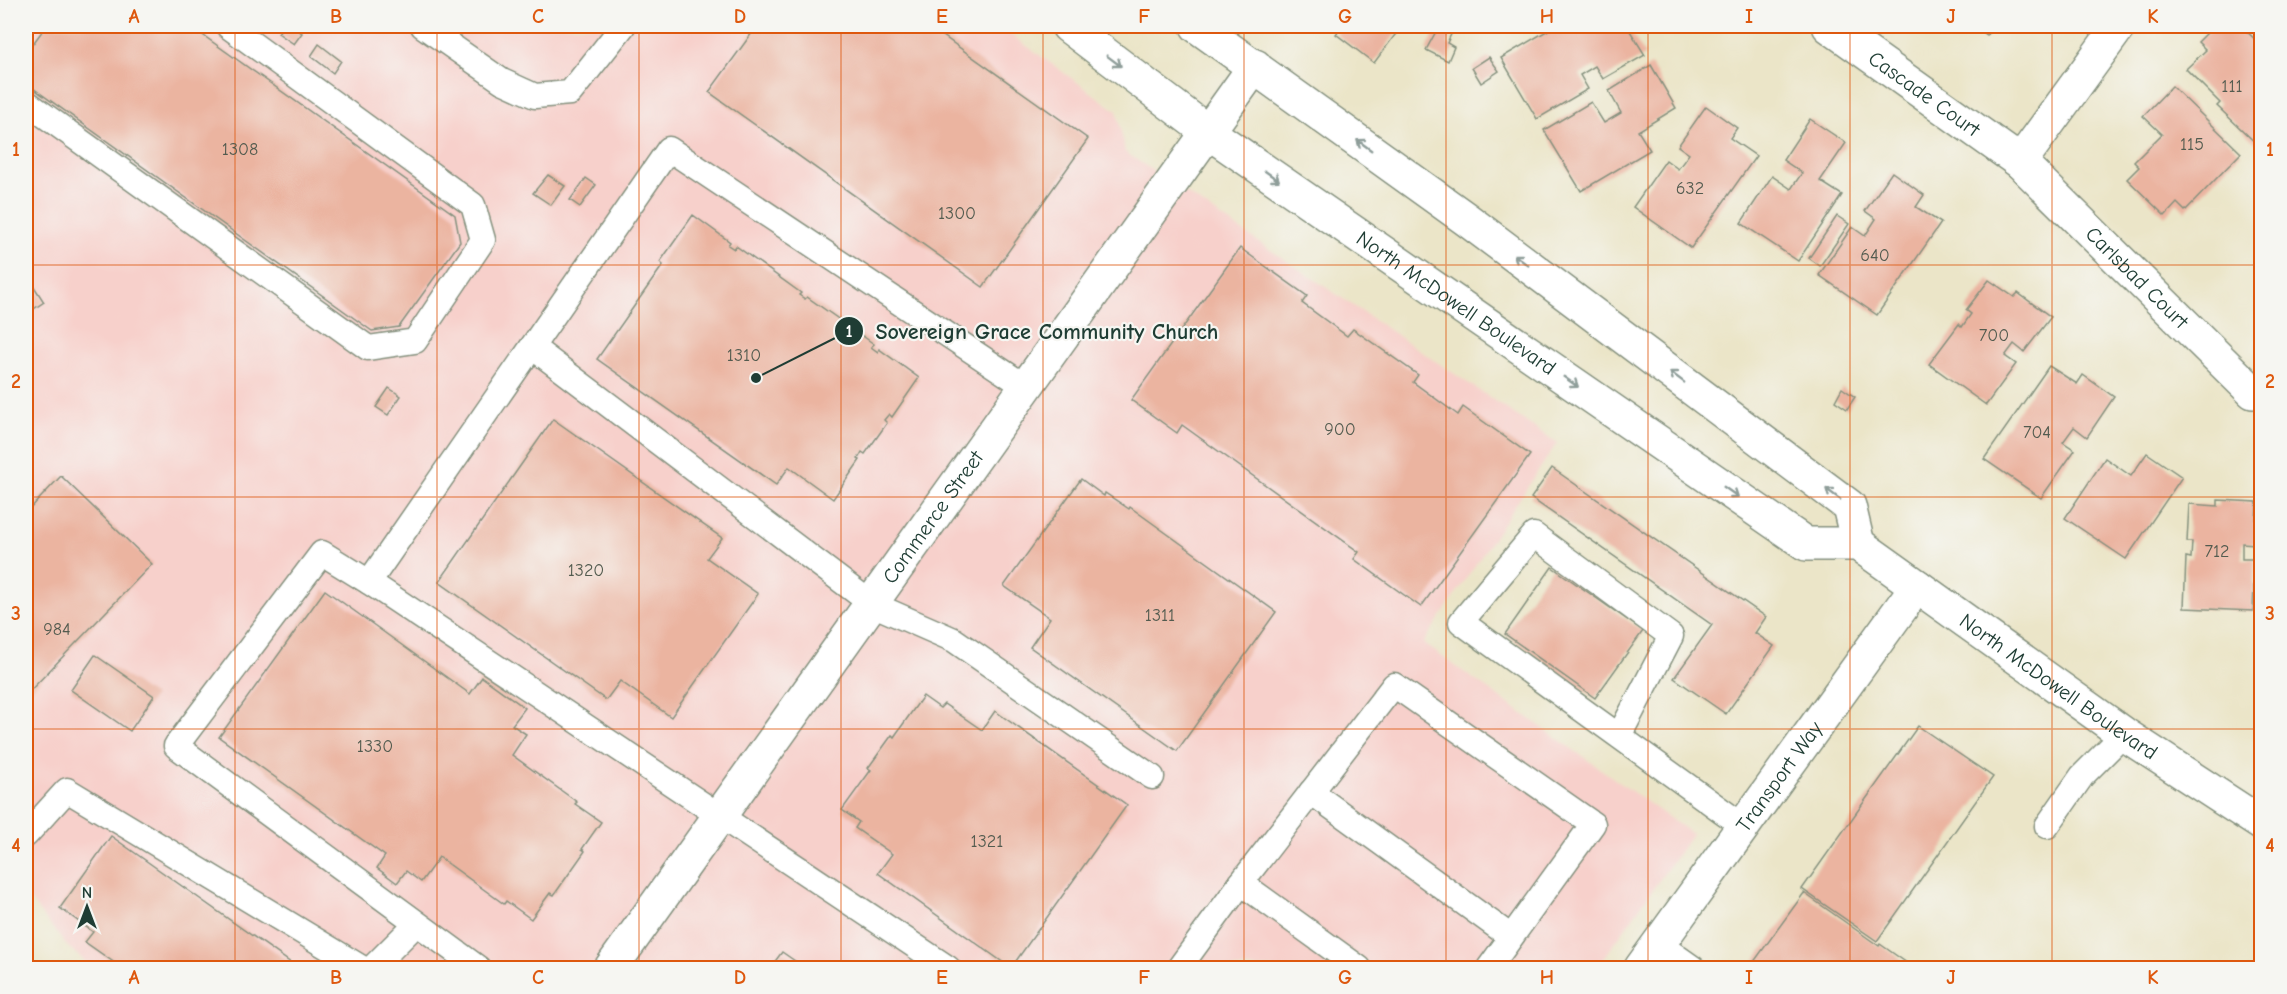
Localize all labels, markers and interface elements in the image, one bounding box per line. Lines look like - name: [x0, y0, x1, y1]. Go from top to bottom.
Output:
- text: A: [128, 5, 140, 28]
- text: B: [330, 5, 342, 28]
- text: C: [532, 5, 544, 28]
- text: D: [734, 5, 746, 28]
- text: E: [936, 5, 948, 28]
- text: F: [1138, 5, 1150, 28]
- text: G: [1338, 5, 1352, 28]
- text: H: [1540, 5, 1554, 28]
- text: I: [1745, 5, 1753, 28]
- text: J: [1946, 5, 1956, 28]
- text: K: [2147, 5, 2159, 28]
- street label: Cascade Court: [1864, 46, 1986, 142]
- one-way arrow: [1106, 54, 1122, 67]
- house number: 111: [2221, 76, 2243, 97]
- house number: 115: [2180, 134, 2204, 155]
- text: 1: [12, 138, 20, 161]
- text: 1: [2266, 138, 2274, 161]
- house number: 1308: [222, 139, 258, 160]
- one-way arrow: [1357, 139, 1373, 151]
- one-way arrow: [1263, 170, 1280, 182]
- house number: 632: [1676, 178, 1704, 199]
- house number: 1300: [938, 203, 976, 224]
- street label: Carlsbad Court: [2081, 222, 2194, 334]
- street label: North McDowell Boulevard: [1352, 226, 1560, 380]
- house number: 640: [1860, 245, 1890, 266]
- one-way arrow: [1514, 254, 1530, 267]
- callout: Sovereign Grace Community Church: [834, 311, 1231, 351]
- text: Sovereign Grace Community Church: [876, 319, 1218, 345]
- text: 1: [845, 321, 853, 342]
- house number: 700: [1979, 325, 2009, 346]
- house number: 1310: [727, 345, 761, 366]
- text: 2: [11, 370, 21, 393]
- text: 2: [2265, 370, 2275, 393]
- one-way arrow: [1670, 371, 1686, 384]
- one-way arrow: [1562, 376, 1578, 388]
- house number: 900: [1324, 419, 1356, 440]
- house number: 704: [2023, 422, 2051, 443]
- street label: Commerce Street: [877, 445, 989, 588]
- one-way arrow: [1723, 486, 1739, 498]
- one-way arrow: [1826, 488, 1842, 501]
- house number: 712: [2204, 541, 2230, 562]
- house number: 1320: [568, 560, 604, 581]
- text: 3: [11, 602, 21, 625]
- text: 3: [2265, 602, 2275, 625]
- house number: 1311: [1145, 605, 1175, 626]
- street label: North McDowell Boulevard: [1955, 609, 2162, 765]
- house number: 984: [43, 619, 71, 640]
- street label: Transport Way: [1731, 716, 1828, 837]
- house number: 1330: [357, 736, 393, 757]
- house number: 1321: [971, 831, 1003, 852]
- text: 4: [11, 834, 21, 857]
- text: 4: [2265, 834, 2275, 857]
- north arrow: [57, 877, 117, 937]
- text: N: [82, 884, 92, 902]
- text: A: [128, 966, 140, 989]
- text: B: [330, 966, 342, 989]
- text: C: [532, 966, 544, 989]
- text: D: [734, 966, 746, 989]
- text: E: [936, 966, 948, 989]
- text: F: [1138, 966, 1150, 989]
- text: G: [1338, 966, 1352, 989]
- text: H: [1540, 966, 1554, 989]
- text: I: [1745, 966, 1753, 989]
- text: J: [1946, 966, 1956, 989]
- text: K: [2147, 966, 2159, 989]

